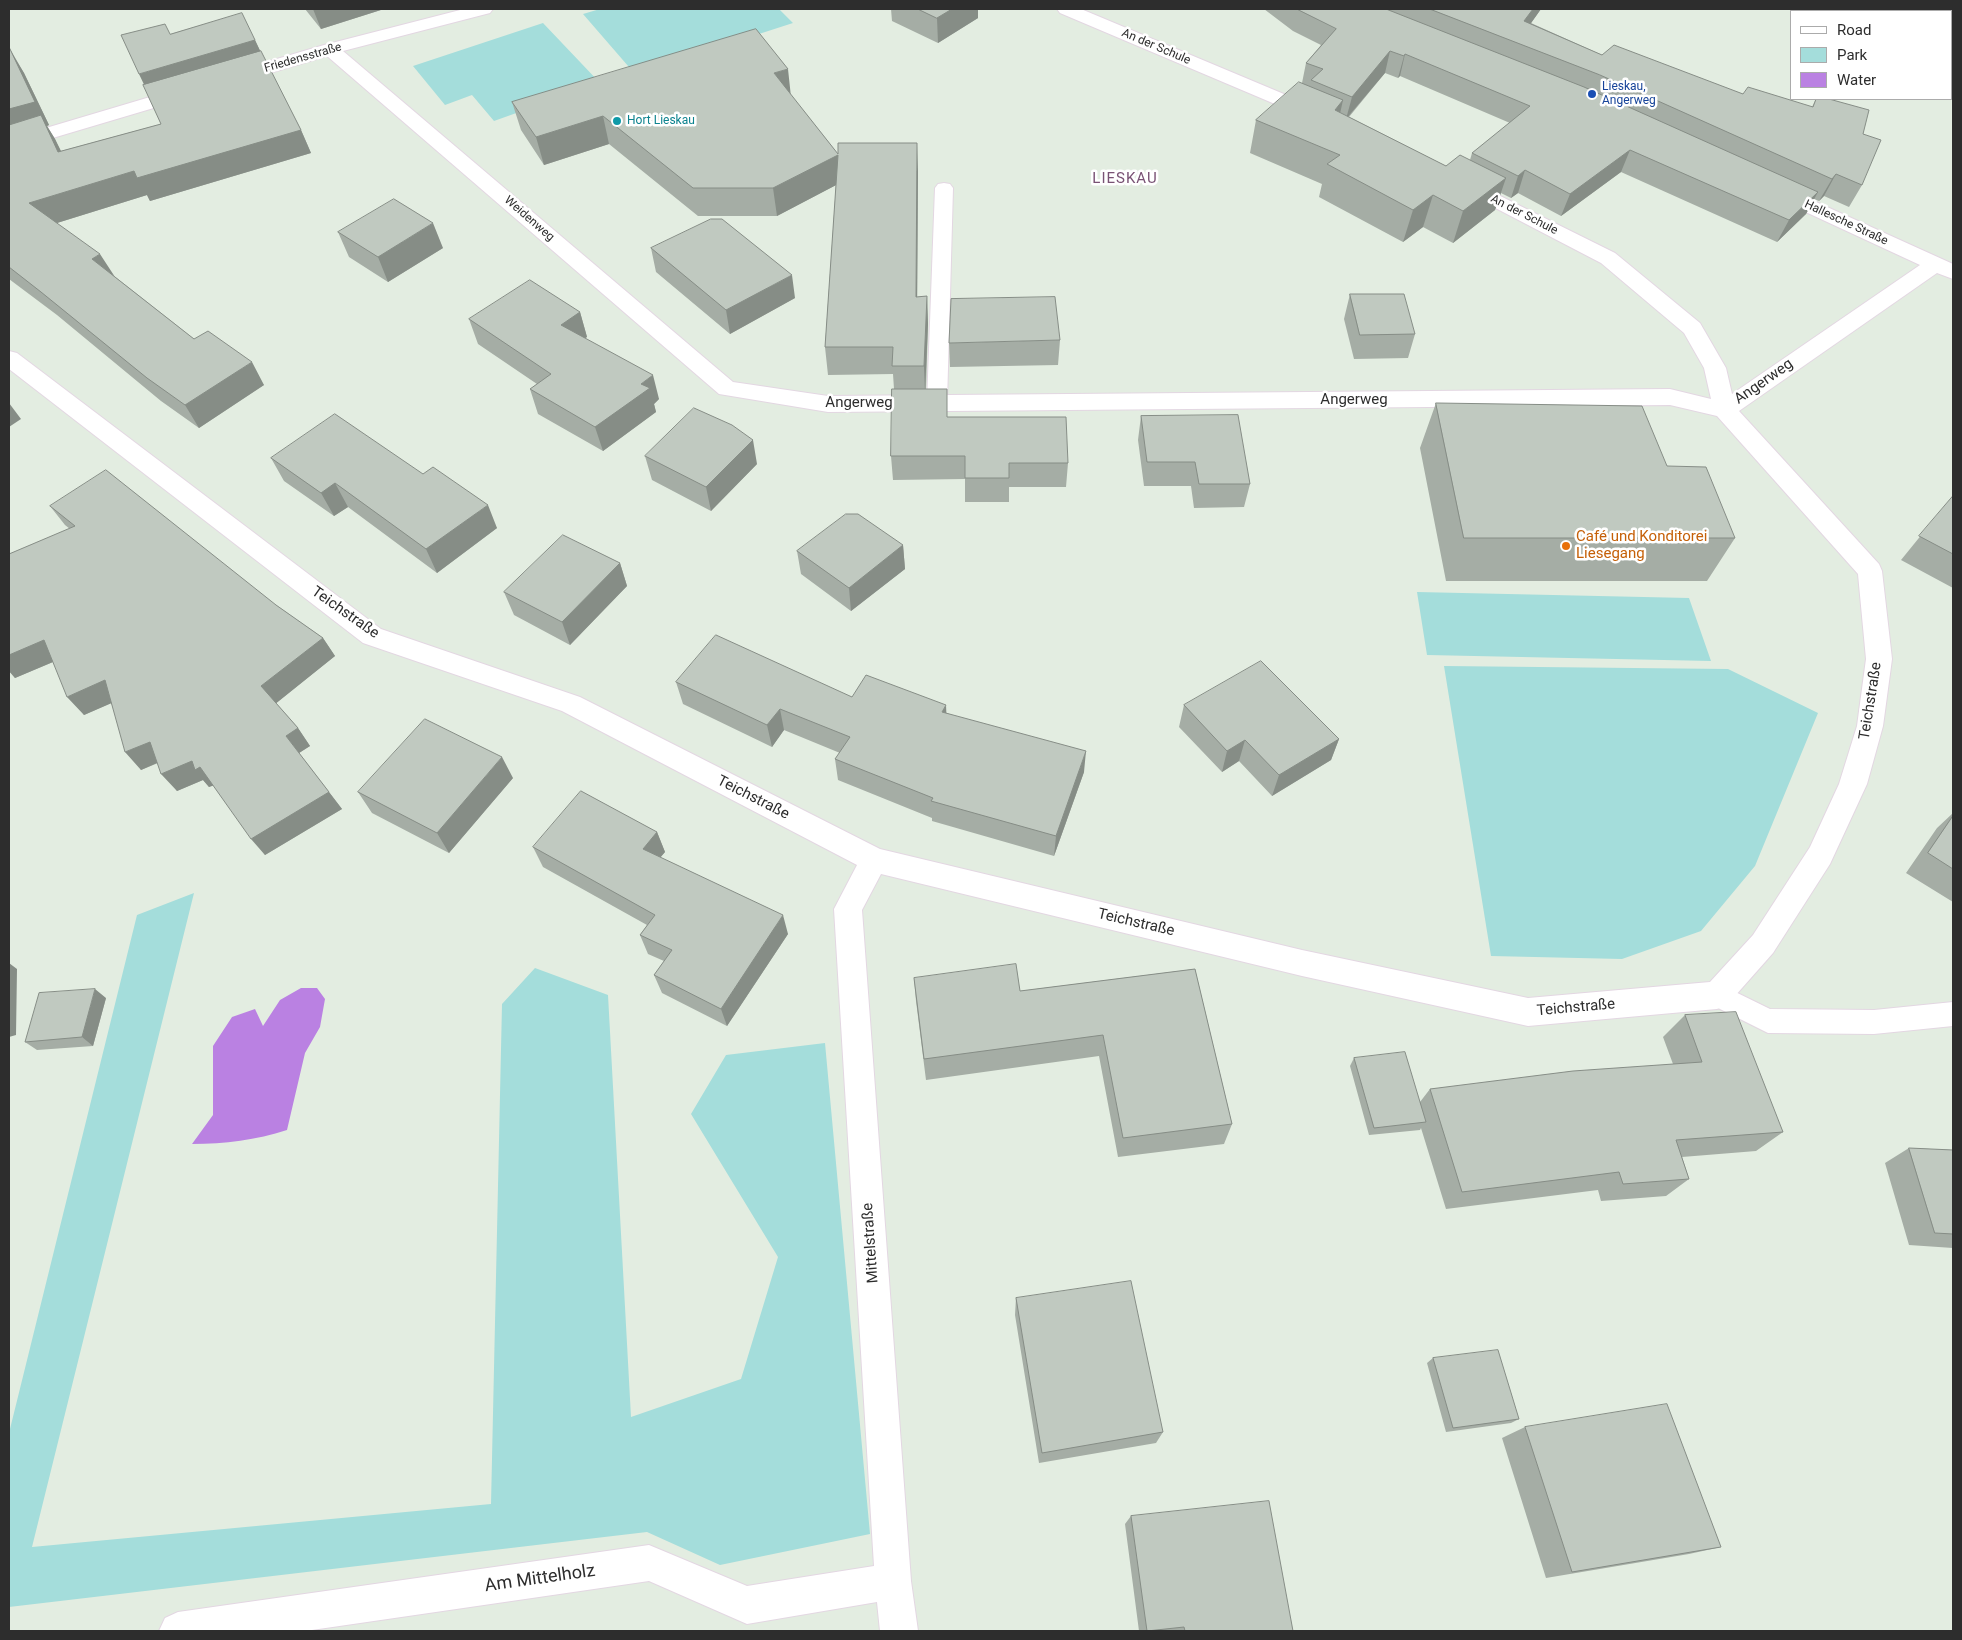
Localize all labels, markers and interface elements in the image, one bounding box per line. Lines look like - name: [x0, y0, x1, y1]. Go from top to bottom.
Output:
- legend: [1790, 10, 1952, 100]
- text: Road: [1837, 21, 1871, 39]
- street label: An der Schule: [1119, 26, 1193, 68]
- street label: Friedensstraße: [263, 40, 343, 76]
- text: Park: [1837, 46, 1867, 64]
- text: Water: [1837, 71, 1876, 89]
- place label: Lieskau, Angerweg: [1602, 80, 1656, 108]
- marker: Lieskau, Angerweg: [1586, 88, 1598, 100]
- place label: Hort Lieskau: [627, 114, 695, 128]
- marker: Hort Lieskau: [611, 115, 623, 127]
- district label: LIESKAU: [1091, 170, 1159, 188]
- street label: An der Schule: [1488, 192, 1560, 238]
- street label: Weidenweg: [501, 193, 557, 245]
- street label: Hallesche Straße: [1802, 197, 1890, 249]
- street label: Angerweg: [1731, 355, 1797, 409]
- street label: Angerweg: [1320, 391, 1388, 409]
- street label: Angerweg: [825, 394, 893, 412]
- place label: Café und Konditorei Liesegang: [1576, 528, 1707, 563]
- marker: Café und Konditorei Liesegang: [1560, 540, 1572, 552]
- street label: Teichstraße: [308, 583, 382, 643]
- street label: Teichstraße: [1856, 661, 1886, 741]
- street label: Teichstraße: [714, 772, 792, 824]
- street label: Teichstraße: [1096, 905, 1176, 941]
- street label: Teichstraße: [1536, 996, 1616, 1020]
- street label: Mittelstraße: [859, 1202, 883, 1284]
- street label: Am Mittelholz: [483, 1561, 597, 1597]

